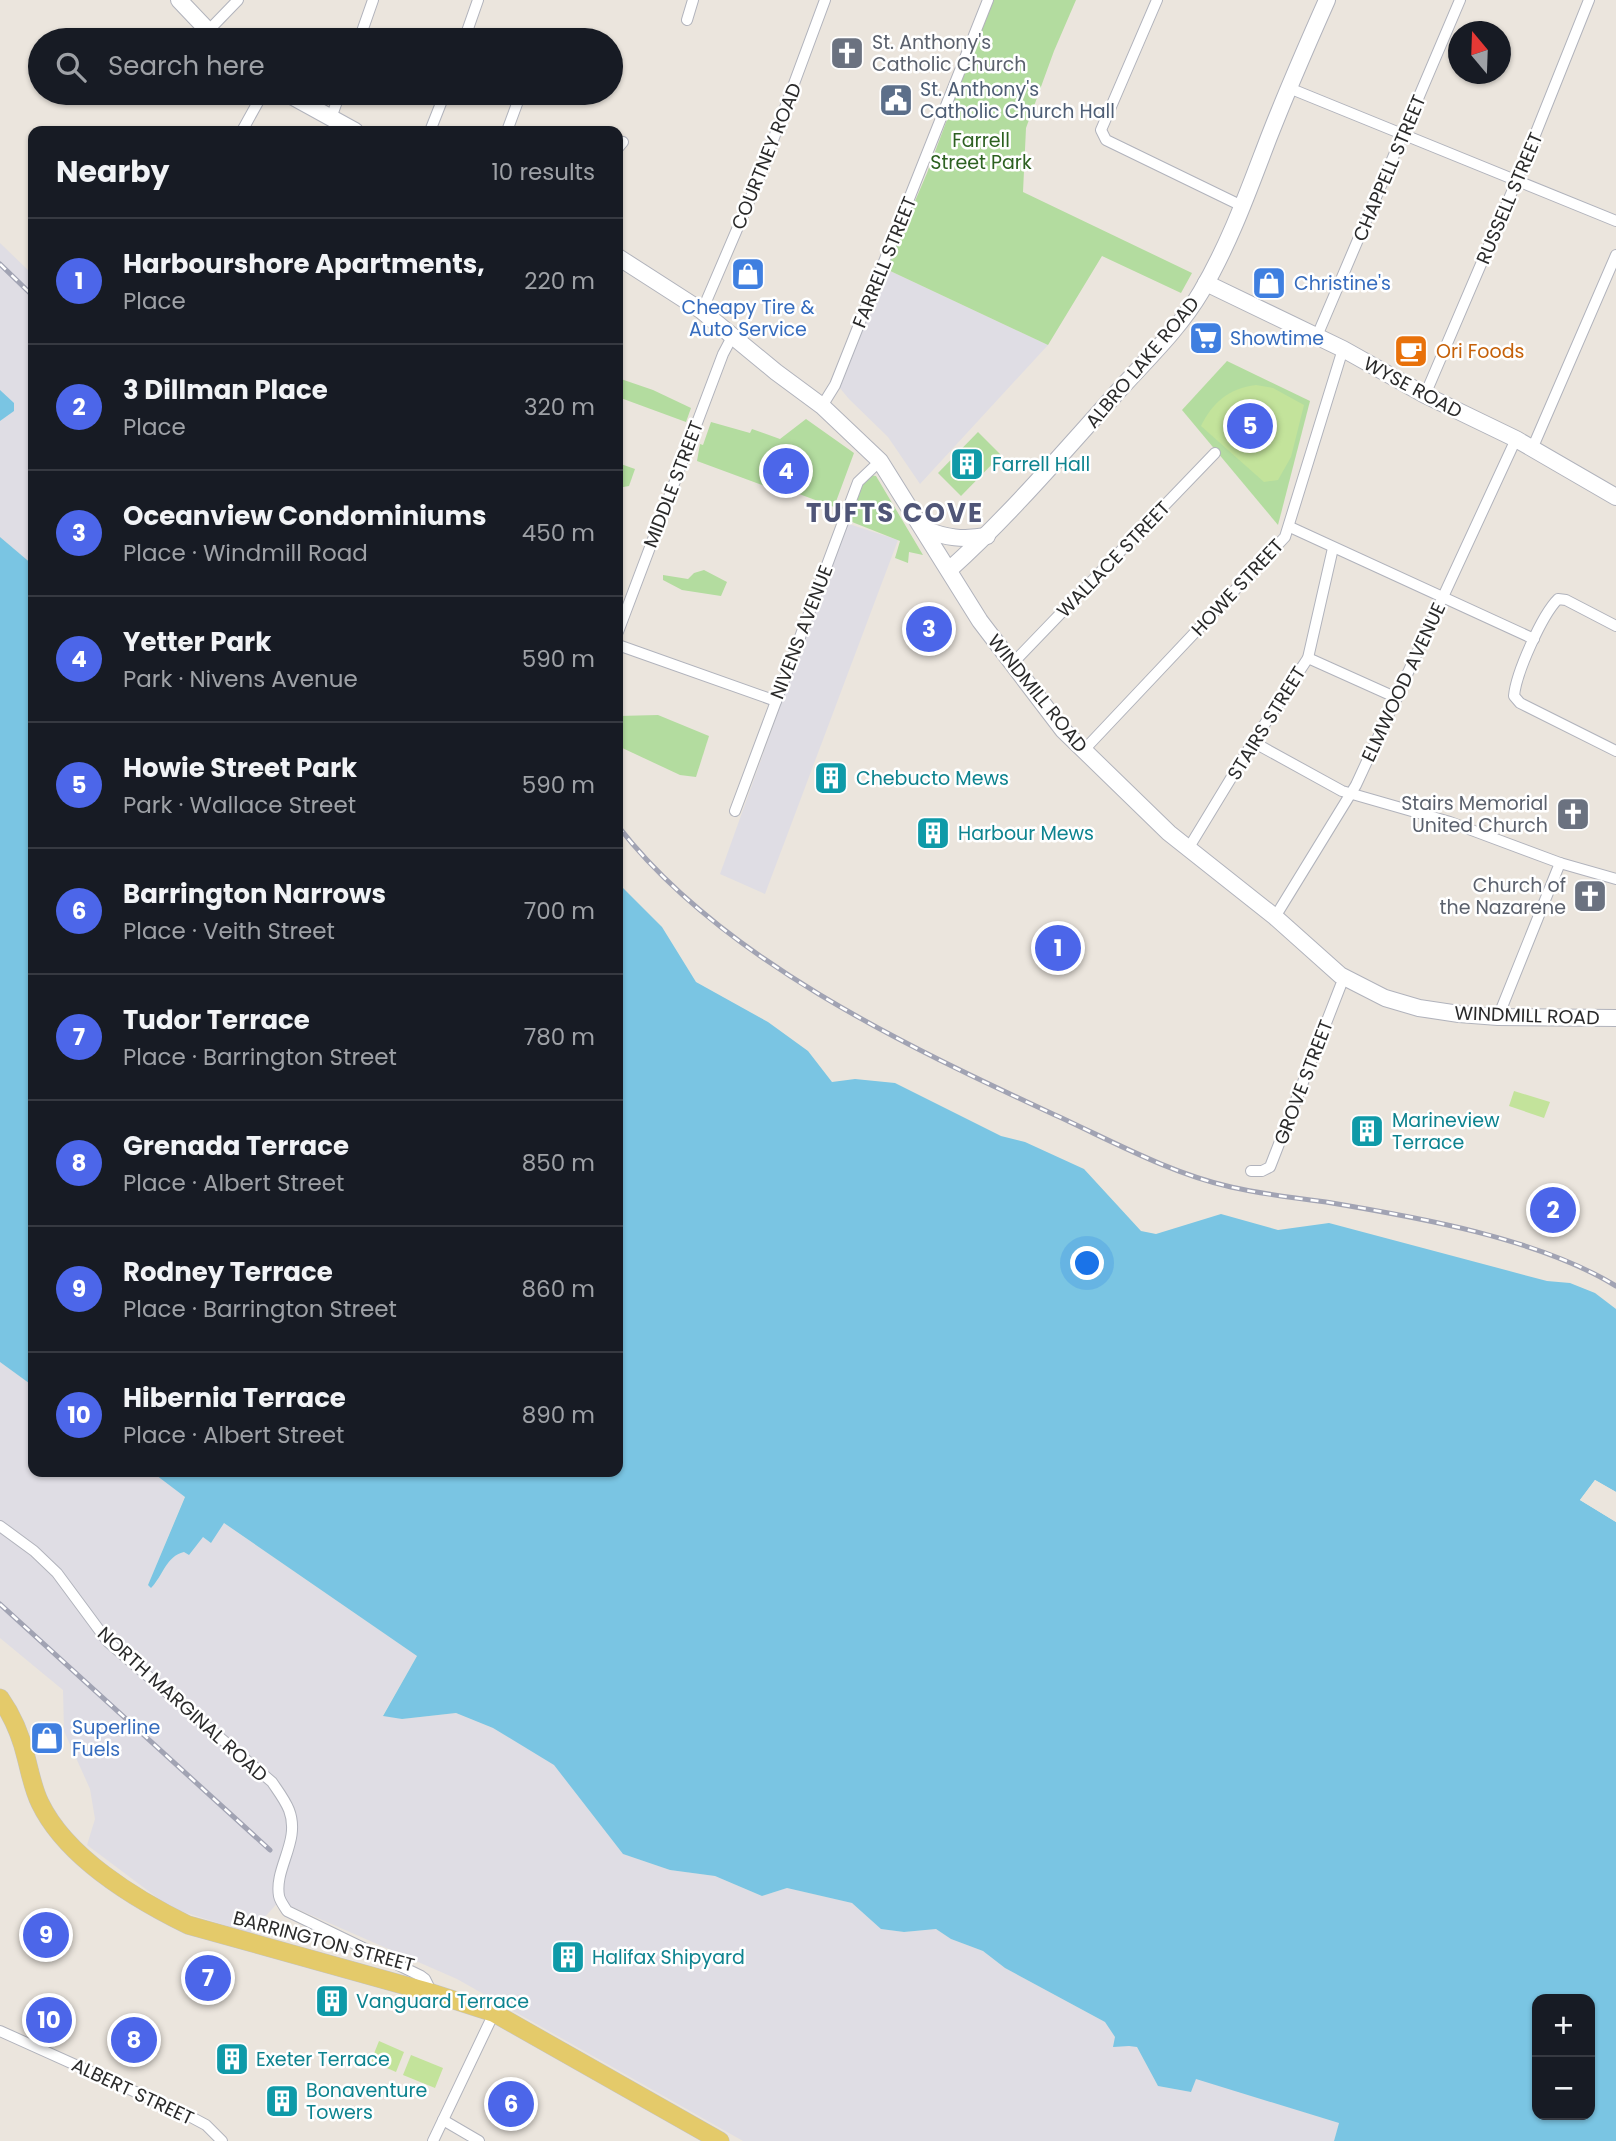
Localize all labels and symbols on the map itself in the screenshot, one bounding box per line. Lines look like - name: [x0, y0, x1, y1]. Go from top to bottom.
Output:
- north arrow: [1448, 21, 1511, 84]
- place label: St. Anthony's Catholic Church: [872, 29, 1026, 78]
- church icon: St. Anthony's Catholic Church: [828, 34, 866, 72]
- place label: St. Anthony's Catholic Church Hall: [920, 76, 1115, 125]
- street label: COURTNEY ROAD: [725, 79, 808, 234]
- public building icon: St. Anthony's Catholic Church Hall: [877, 81, 915, 119]
- street label: CHAPPELL STREET: [1346, 91, 1432, 246]
- park label: Farrell Street Park: [930, 127, 1032, 176]
- street label: RUSSELL STREET: [1470, 128, 1549, 268]
- street label: FARRELL STREET: [846, 192, 923, 332]
- shop icon: Cheapy Tire & Auto Service: [729, 255, 767, 293]
- shop icon: Christine's: [1250, 264, 1288, 302]
- place label: Christine's: [1294, 270, 1391, 297]
- street label: ALBRO LAKE ROAD: [1079, 291, 1205, 434]
- place label: Cheapy Tire & Auto Service: [681, 294, 815, 343]
- supermarket icon: Showtime: [1187, 319, 1225, 357]
- place label: Showtime: [1230, 325, 1324, 352]
- cafe icon: Ori Foods: [1392, 332, 1430, 370]
- place label: Ori Foods: [1436, 338, 1524, 365]
- street label: WYSE ROAD: [1359, 350, 1467, 425]
- pin: 5: [1227, 400, 1273, 452]
- street label: MIDDLE STREET: [637, 417, 710, 551]
- pin: 4: [763, 445, 809, 497]
- building icon: Farrell Hall: [948, 445, 986, 483]
- place label: Farrell Hall: [992, 451, 1090, 478]
- district label: TUFTS COVE: [806, 495, 984, 531]
- street label: WALLACE STREET: [1051, 495, 1176, 624]
- street label: HOWE STREET: [1185, 533, 1290, 642]
- street label: NIVENS AVENUE: [764, 561, 839, 703]
- street label: ELMWOOD AVENUE: [1355, 598, 1452, 766]
- pin: 3: [906, 603, 952, 655]
- street label: WINDMILL ROAD: [981, 628, 1094, 758]
- street label: STAIRS STREET: [1221, 661, 1312, 785]
- building icon: Chebucto Mews: [812, 759, 850, 797]
- place label: Chebucto Mews: [856, 765, 1009, 792]
- place label: Stairs Memorial United Church: [1401, 790, 1548, 839]
- church icon: Stairs Memorial United Church: [1554, 795, 1592, 833]
- building icon: Harbour Mews: [914, 814, 952, 852]
- place label: Harbour Mews: [958, 820, 1094, 847]
- place label: Church of the Nazarene: [1440, 872, 1566, 921]
- church icon: Church of the Nazarene: [1571, 877, 1609, 915]
- pin: 1: [1035, 922, 1081, 974]
- street label: WINDMILL ROAD: [1454, 999, 1600, 1032]
- street label: GROVE STREET: [1267, 1016, 1340, 1148]
- place label: Marineview Terrace: [1392, 1107, 1500, 1156]
- building icon: Marineview Terrace: [1348, 1112, 1386, 1150]
- pin: 2: [1530, 1184, 1576, 1236]
- your location: [1070, 1246, 1104, 1280]
- street label: NORTH MARGINAL ROAD: [92, 1621, 274, 1788]
- place label: Superline Fuels: [72, 1714, 160, 1763]
- shop icon: Superline Fuels: [28, 1719, 66, 1757]
- street label: BARRINGTON STREET: [230, 1904, 418, 1979]
- pin: 9: [23, 1909, 69, 1961]
- building icon: Halifax Shipyard: [549, 1938, 587, 1976]
- place label: Halifax Shipyard: [592, 1944, 745, 1971]
- pin: 7: [185, 1952, 231, 2004]
- building icon: Vanguard Terrace: [313, 1982, 351, 2020]
- place label: Vanguard Terrace: [356, 1988, 529, 2015]
- pin: 10: [26, 1994, 72, 2046]
- pin: 8: [111, 2014, 157, 2066]
- building icon: Exeter Terrace: [213, 2040, 251, 2078]
- place label: Exeter Terrace: [256, 2046, 390, 2073]
- street label: ALBERT STREET: [67, 2051, 198, 2132]
- place label: Bonaventure Towers: [306, 2077, 427, 2126]
- pin: 6: [488, 2078, 534, 2130]
- building icon: Bonaventure Towers: [263, 2082, 301, 2120]

